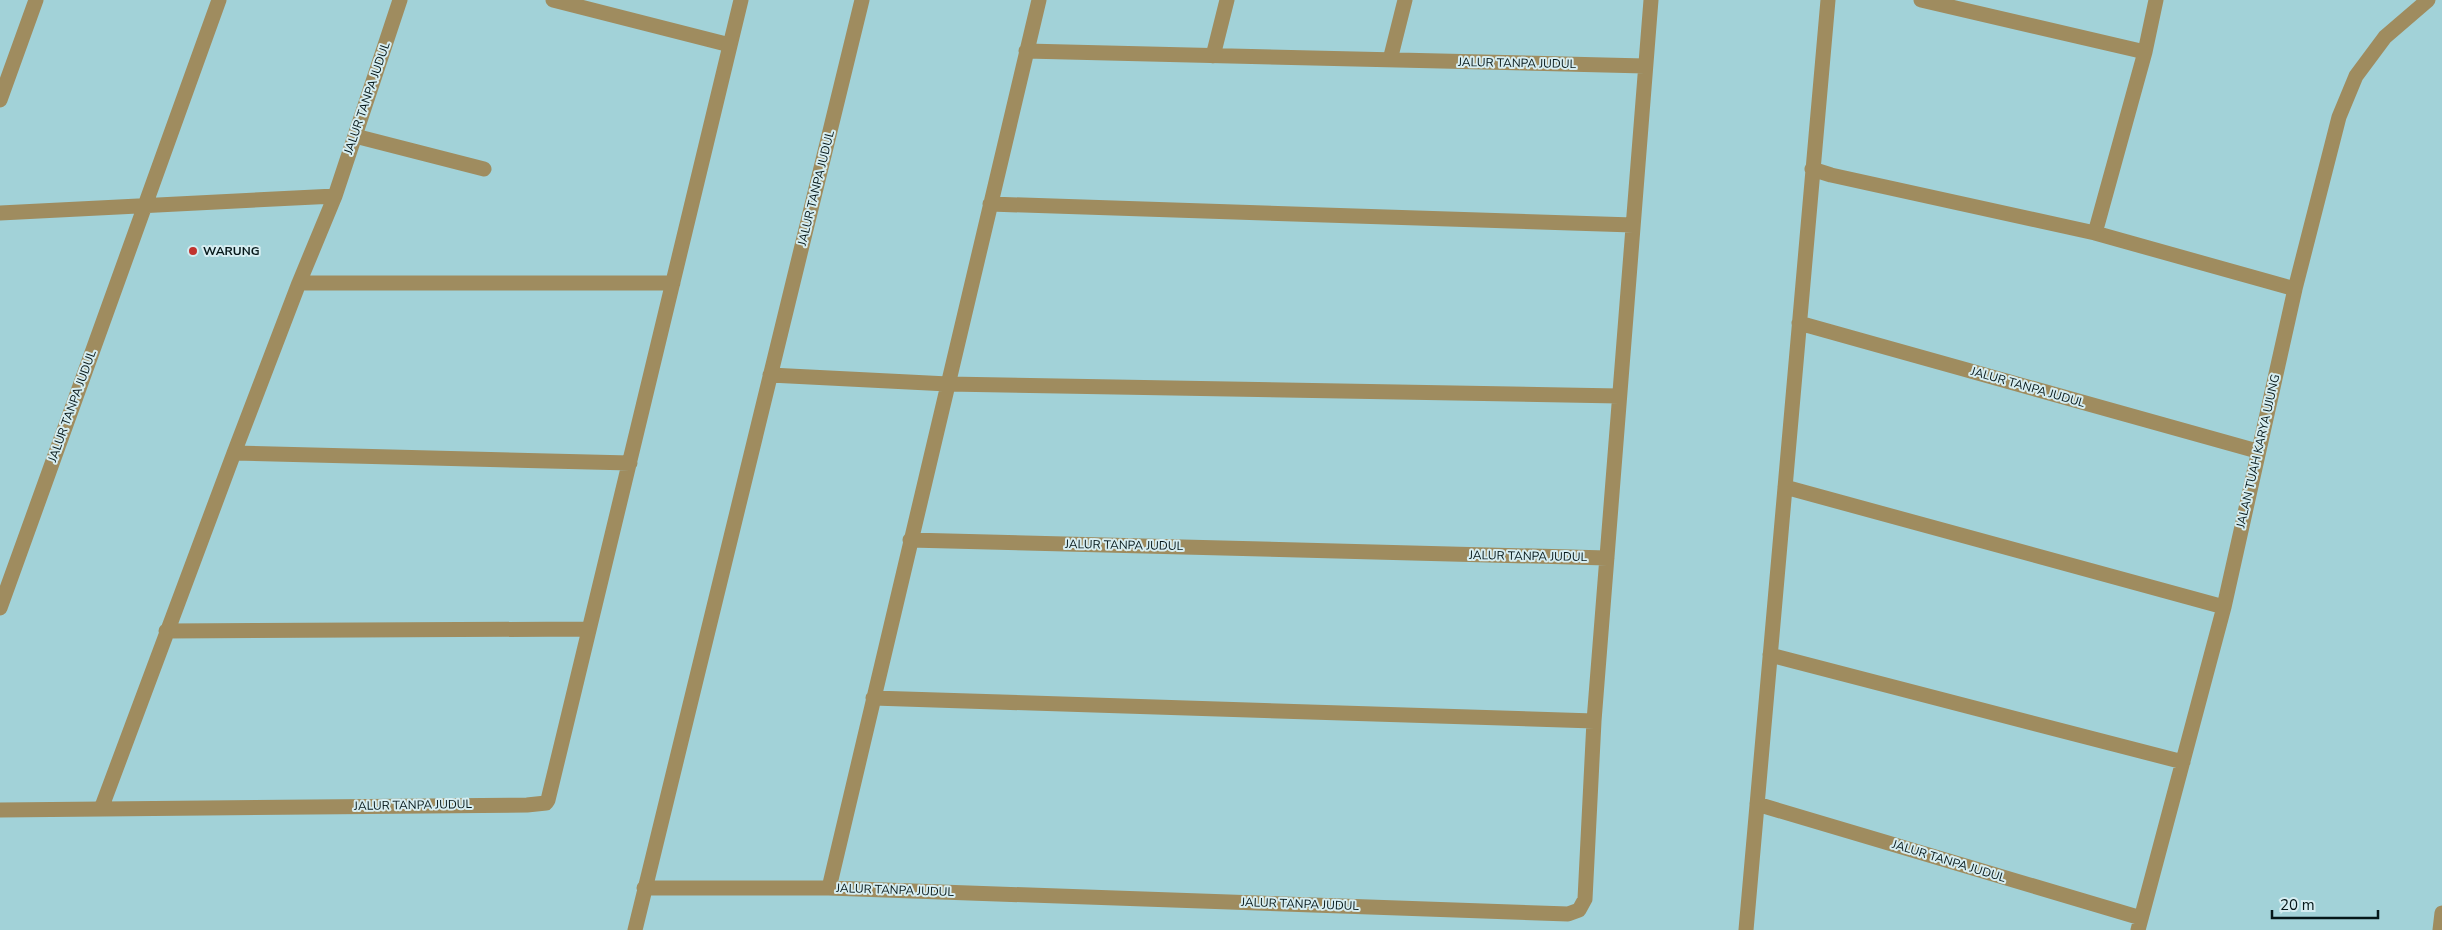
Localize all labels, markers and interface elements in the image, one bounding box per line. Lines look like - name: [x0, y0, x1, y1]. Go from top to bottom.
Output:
- street label: JALUR TANPA JUDUL: [340, 39, 394, 157]
- street label: JALUR TANPA JUDUL: [1457, 54, 1577, 72]
- street label: JALUR TANPA JUDUL: [794, 128, 838, 248]
- place label: WARUNG: [203, 243, 259, 259]
- marker: WARUNG: [187, 245, 199, 257]
- street label: JALUR TANPA JUDUL: [44, 347, 100, 465]
- street label: JALUR TANPA JUDUL: [1968, 363, 2087, 411]
- street label: JALAN TUAH KARYA UJUNG: [2232, 373, 2283, 530]
- street label: JALUR TANPA JUDUL: [1064, 536, 1184, 554]
- street label: JALUR TANPA JUDUL: [1468, 547, 1588, 565]
- street label: JALUR TANPA JUDUL: [353, 796, 473, 814]
- street label: JALUR TANPA JUDUL: [1889, 836, 2008, 886]
- street label: JALUR TANPA JUDUL: [835, 880, 955, 900]
- scale bar: [2272, 888, 2378, 920]
- street label: JALUR TANPA JUDUL: [1240, 894, 1360, 914]
- text: 20 m: [2280, 895, 2315, 915]

